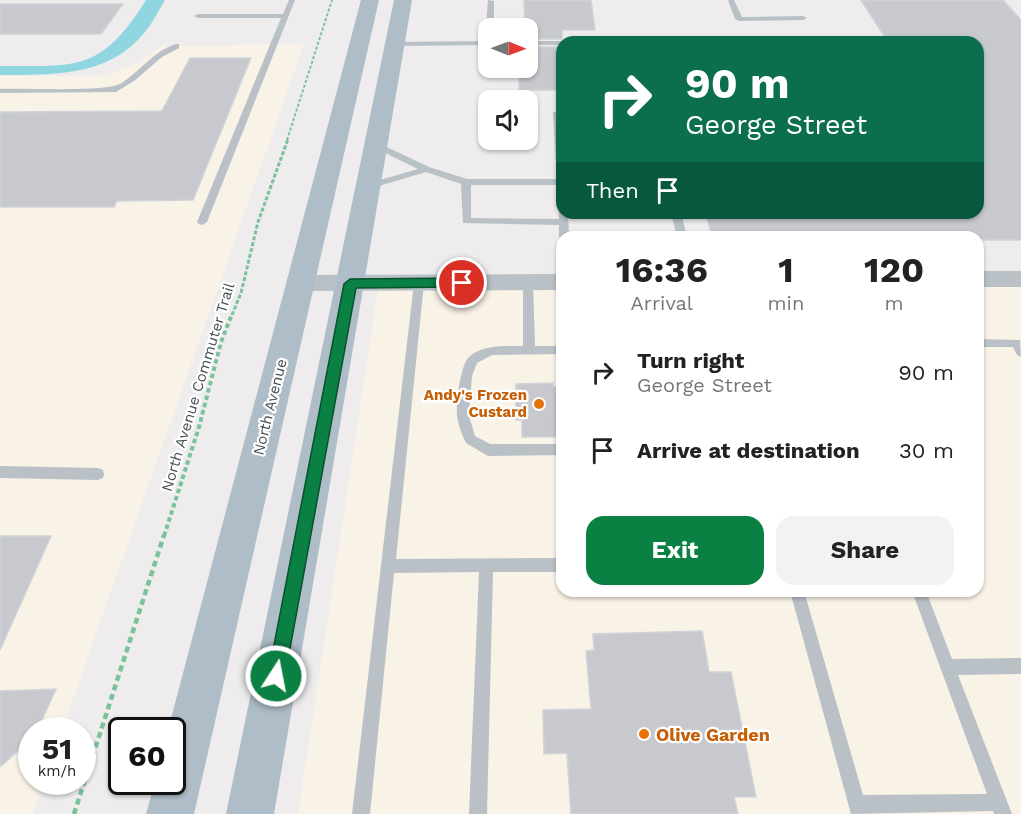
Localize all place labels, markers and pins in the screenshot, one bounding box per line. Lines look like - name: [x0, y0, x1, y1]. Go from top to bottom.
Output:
- pin: [436, 257, 487, 308]
- place label: Andy's Frozen Custard: [424, 386, 527, 421]
- marker: Andy's Frozen Custard: [532, 397, 546, 411]
- place label: Olive Garden: [656, 724, 770, 745]
- marker: Olive Garden: [637, 727, 651, 741]

